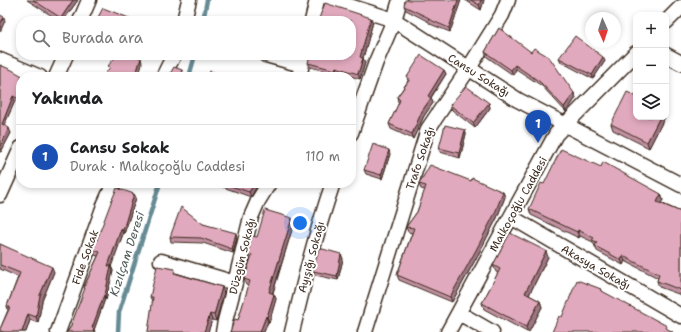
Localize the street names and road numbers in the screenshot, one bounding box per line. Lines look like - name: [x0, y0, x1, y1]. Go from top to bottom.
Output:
- street label: Cansu Sokağı: [445, 50, 513, 100]
- street label: Trafo Sokağı: [403, 124, 438, 192]
- street label: Malkoçoğlu Caddesi: [486, 154, 551, 254]
- street label: Düzgün Sokağı: [226, 216, 259, 296]
- street label: Ayışığı Sokağı: [295, 220, 328, 295]
- street label: Fide Sokak: [69, 228, 102, 287]
- street label: Akasya Sokağı: [558, 241, 633, 293]

